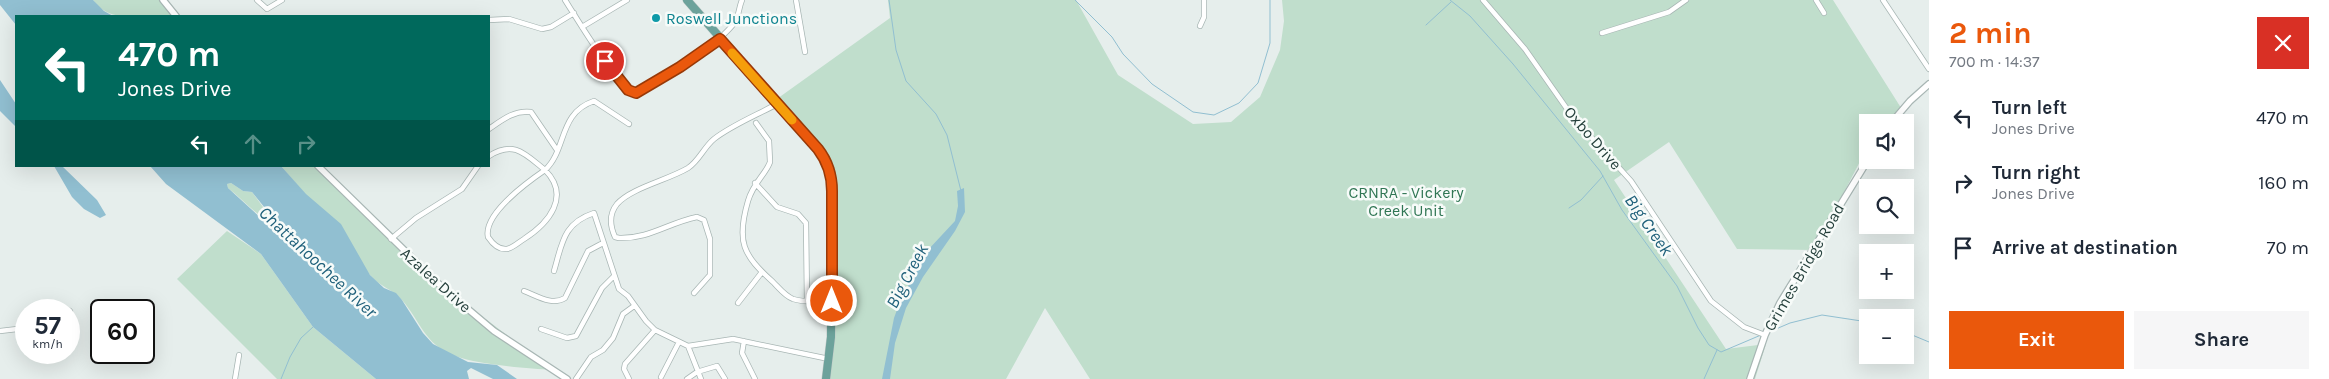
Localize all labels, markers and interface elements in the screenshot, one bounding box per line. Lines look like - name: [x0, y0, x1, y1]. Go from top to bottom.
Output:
- place label: Roswell Junctions: [666, 9, 797, 28]
- marker: Roswell Junctions: [650, 12, 662, 24]
- text: 2 min: [1949, 15, 2032, 51]
- button: close: [2257, 17, 2309, 69]
- text: 470 m: [118, 34, 220, 75]
- icon: left: [35, 35, 100, 100]
- pin: [584, 40, 626, 82]
- icon: arrive: [591, 47, 619, 75]
- text: 700 m · 14:37: [1949, 52, 2040, 71]
- text: Jones Drive: [118, 76, 232, 102]
- text: Turn left: [1992, 97, 2067, 119]
- street label: Oxbo Drive: [1560, 102, 1626, 174]
- icon: left: [1949, 104, 1977, 132]
- text: 470 m: [2256, 107, 2309, 129]
- map controls: [1859, 114, 1914, 364]
- button: sound: [1859, 114, 1914, 169]
- text: Jones Drive: [1992, 119, 2075, 138]
- icon: left: [186, 130, 214, 158]
- icon: ahead: [239, 130, 267, 158]
- icon: right: [292, 130, 320, 158]
- text: Turn right: [1992, 162, 2081, 184]
- icon: right: [1949, 169, 1977, 197]
- text: 160 m: [2258, 172, 2309, 194]
- button: search: [1859, 179, 1914, 234]
- park label: CRNRA - Vickery Creek Unit: [1348, 183, 1464, 220]
- text: Jones Drive: [1992, 184, 2075, 203]
- water label: Big Creek: [1620, 190, 1679, 261]
- street label: Grimes Bridge Road: [1760, 200, 1848, 334]
- water label: Chattahoochee River: [254, 202, 382, 323]
- icon: arrive: [1949, 234, 1977, 262]
- text: Arrive at destination: [1992, 237, 2178, 259]
- text: 70 m: [2267, 237, 2309, 259]
- water label: Big Creek: [881, 239, 934, 312]
- street label: Azalea Drive: [397, 243, 475, 317]
- button: +: [1859, 244, 1914, 299]
- position arrow: [805, 274, 857, 326]
- speed limit sign: 60: [90, 299, 155, 364]
- button: −: [1859, 309, 1914, 364]
- text: 57: [34, 311, 61, 340]
- button: Exit: [1949, 311, 2124, 369]
- button: Share: [2134, 311, 2309, 369]
- text: km/h: [32, 337, 63, 351]

